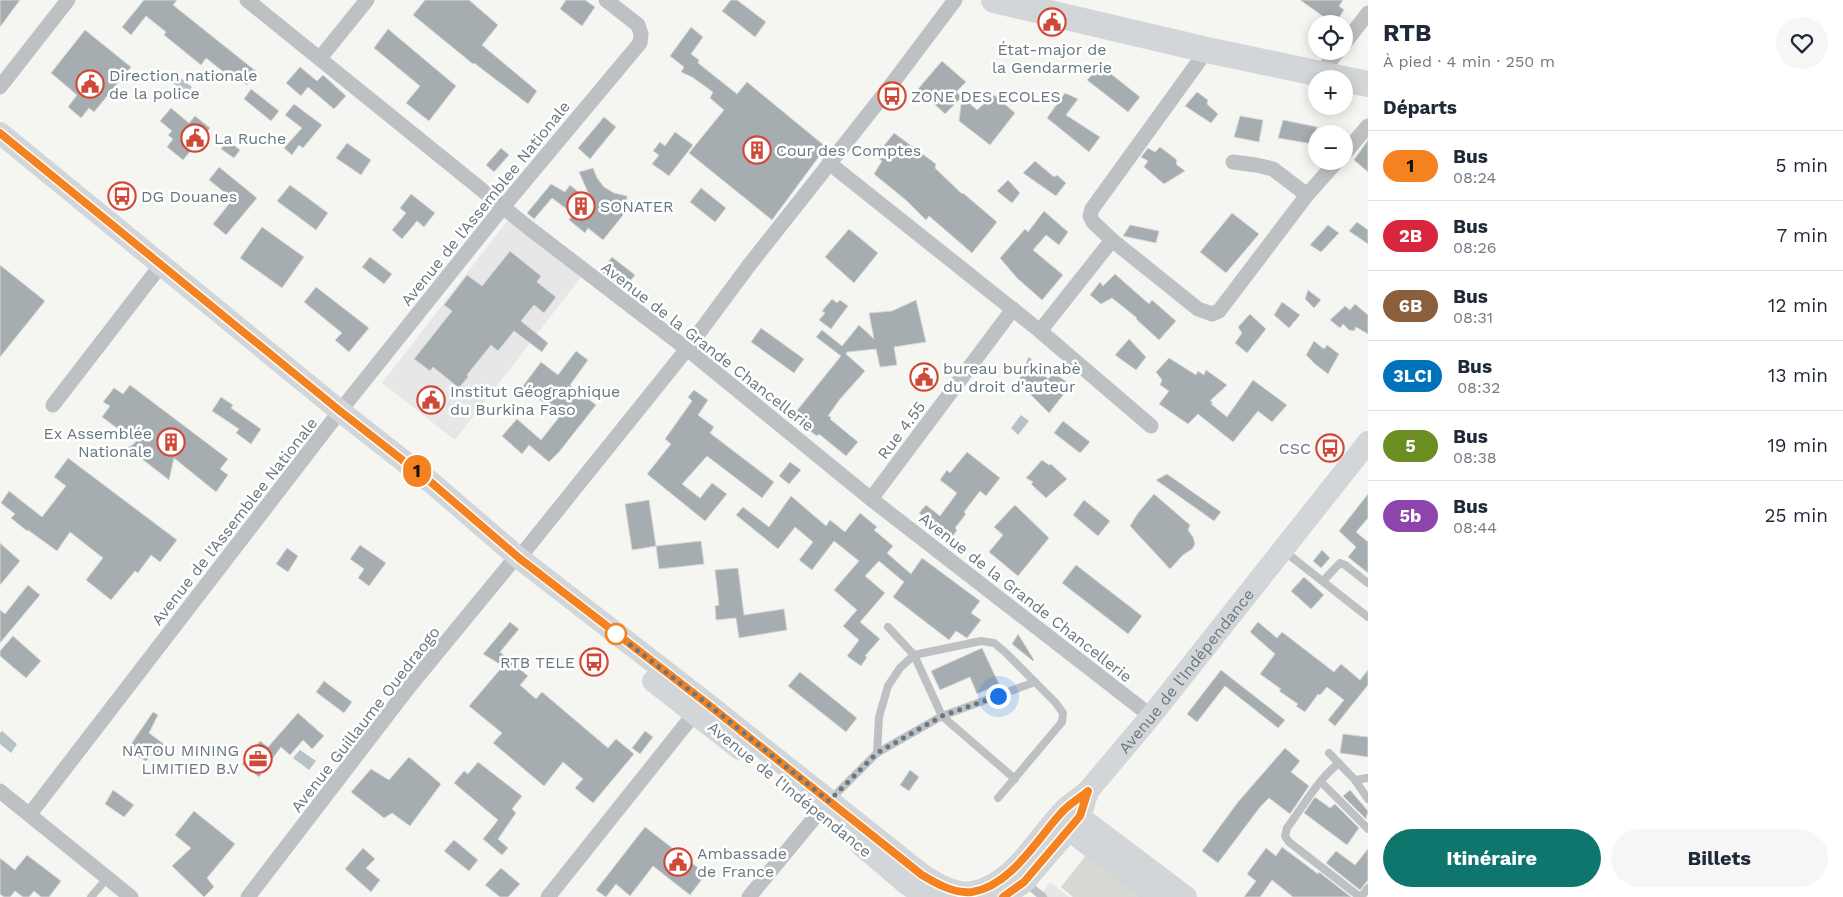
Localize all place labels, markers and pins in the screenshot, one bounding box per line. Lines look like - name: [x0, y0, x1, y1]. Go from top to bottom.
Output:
- public building icon: État-major de la Gendarmerie: [1037, 7, 1067, 37]
- place label: État-major de la Gendarmerie: [992, 40, 1112, 77]
- place label: Direction nationale de la police: [109, 66, 257, 103]
- public building icon: Direction nationale de la police: [75, 69, 105, 99]
- bus stop icon: ZONE DES ECOLES: [877, 81, 907, 111]
- place label: ZONE DES ECOLES: [911, 87, 1061, 106]
- public building icon: La Ruche: [180, 123, 210, 153]
- place label: La Ruche: [214, 129, 286, 148]
- building icon: Cour des Comptes: [742, 135, 772, 165]
- place label: Cour des Comptes: [776, 141, 921, 160]
- bus stop icon: DG Douanes: [107, 181, 137, 211]
- place label: DG Douanes: [141, 187, 237, 206]
- building icon: SONATER: [566, 191, 596, 221]
- place label: SONATER: [600, 197, 674, 216]
- place label: bureau burkinabè du droit d'auteur: [943, 359, 1081, 396]
- public building icon: bureau burkinabè du droit d'auteur: [909, 362, 939, 392]
- place label: Institut Géographique du Burkina Faso: [450, 382, 620, 419]
- public building icon: Institut Géographique du Burkina Faso: [416, 385, 446, 415]
- place label: Ex Assemblée Nationale: [44, 424, 152, 461]
- building icon: Ex Assemblée Nationale: [156, 427, 186, 457]
- bus stop icon: CSC: [1315, 433, 1345, 463]
- place label: CSC: [1279, 439, 1311, 458]
- unlabelled marker: [605, 623, 627, 645]
- bus stop icon: RTB TELE: [579, 647, 609, 677]
- place label: RTB TELE: [500, 653, 575, 672]
- place label: NATOU MINING LIMITIED B.V: [122, 741, 239, 778]
- office icon: NATOU MINING LIMITIED B.V: [243, 744, 273, 774]
- place label: Ambassade de France: [697, 844, 787, 881]
- public building icon: Ambassade de France: [663, 847, 693, 877]

